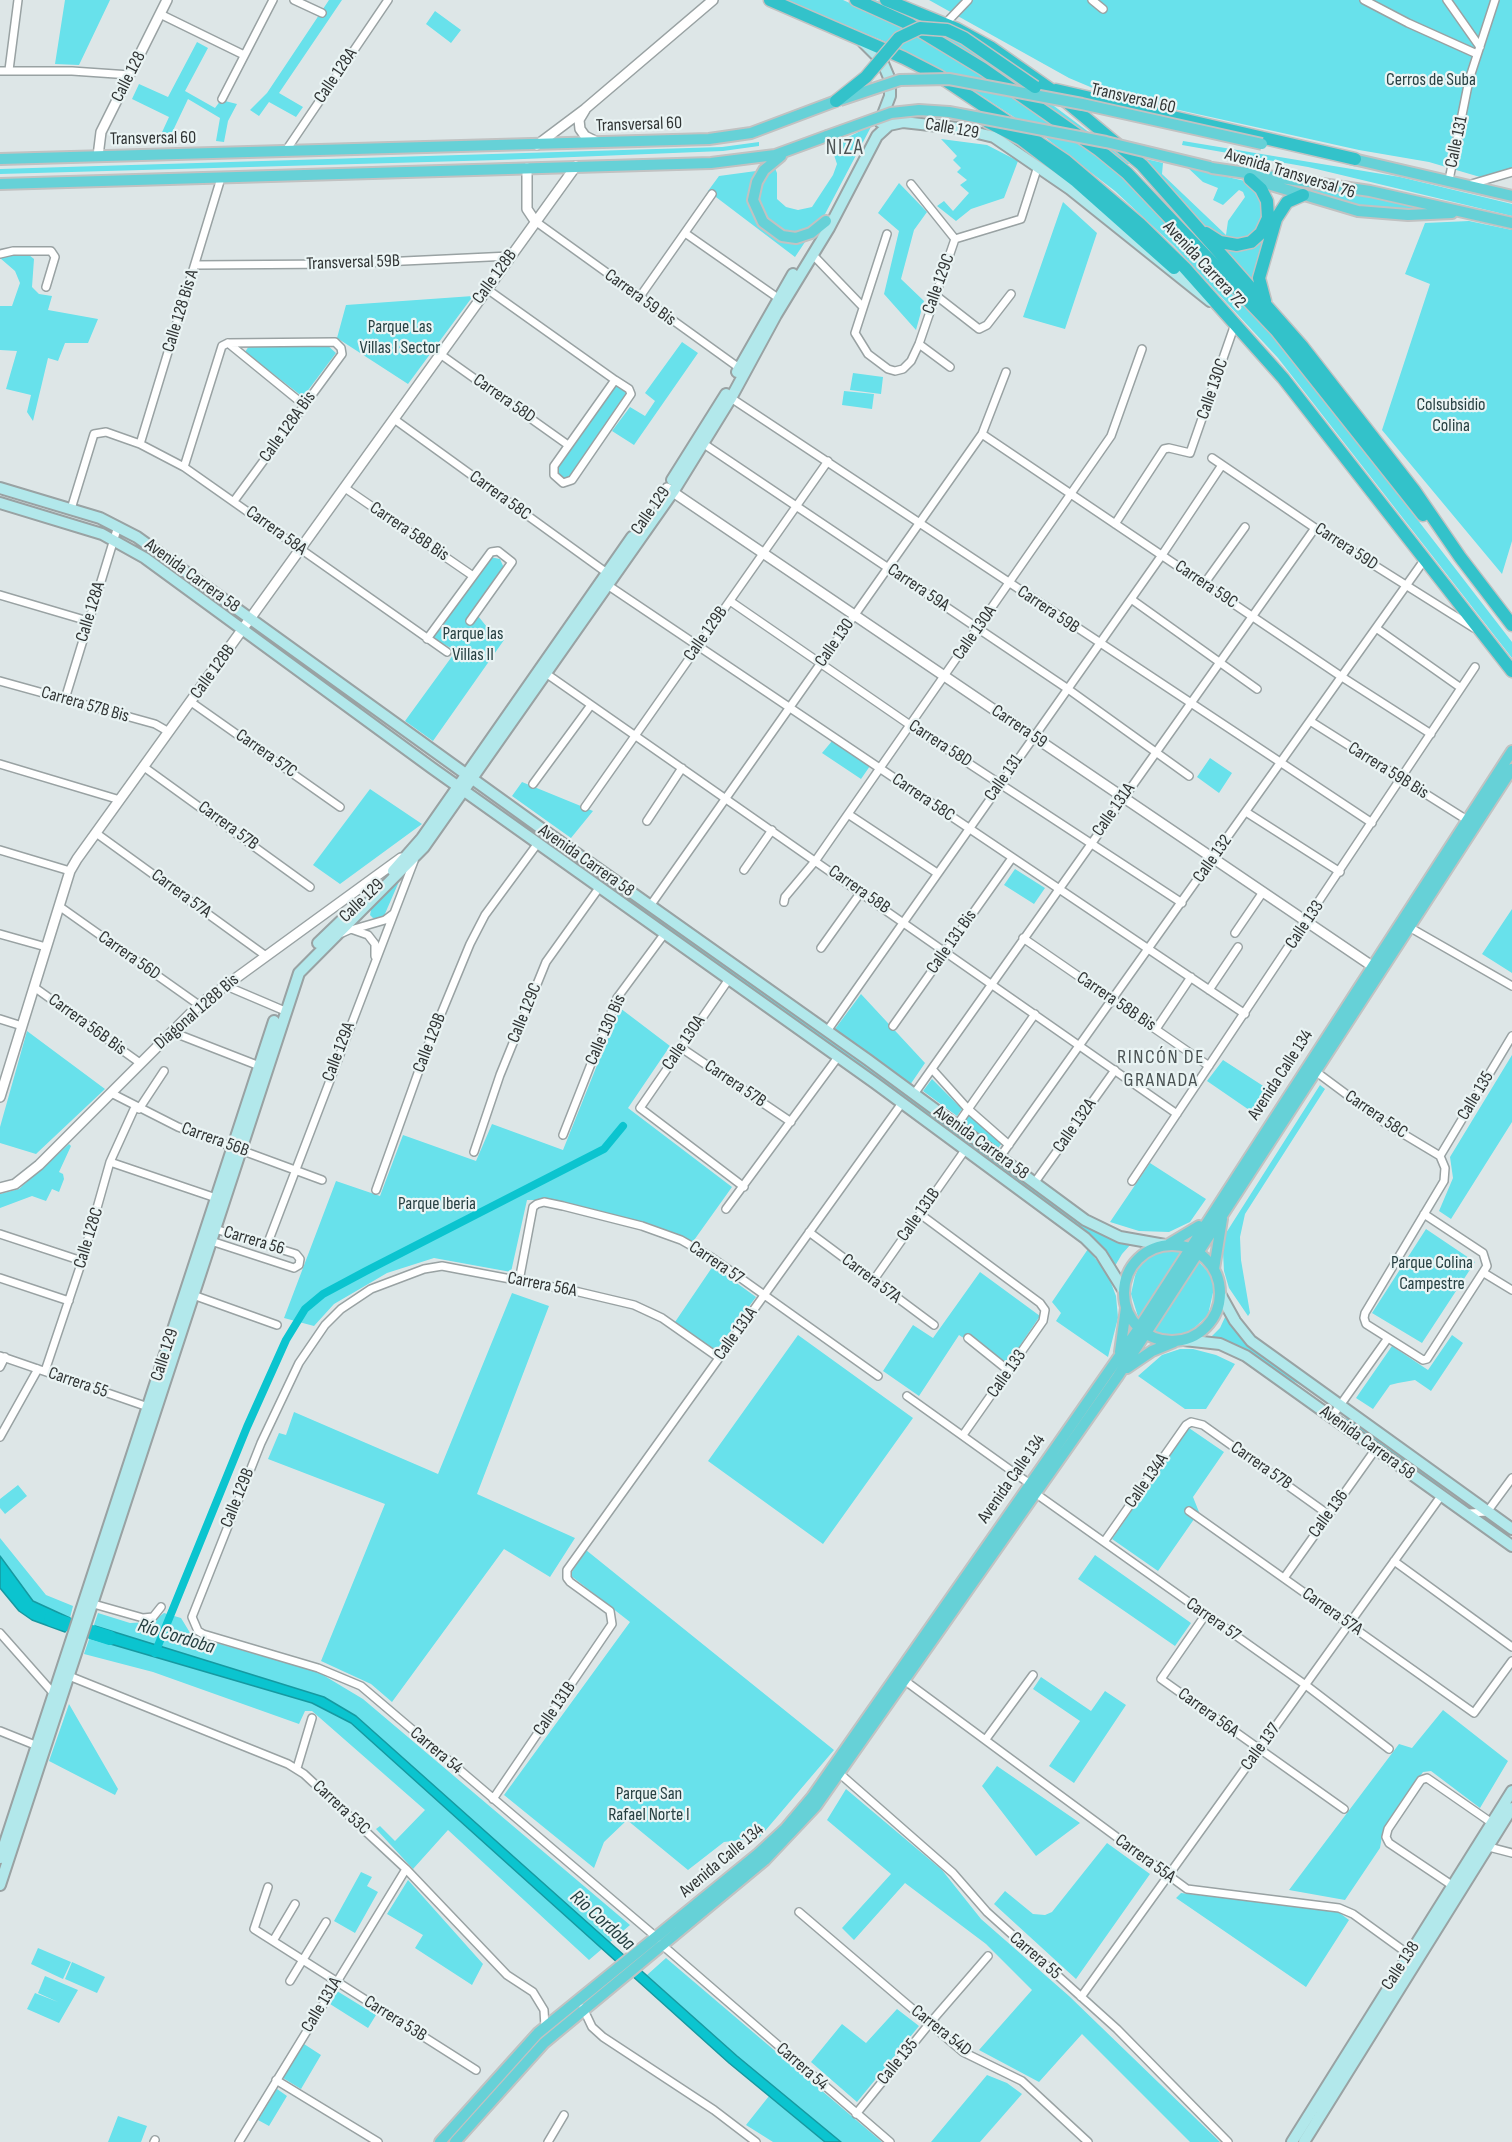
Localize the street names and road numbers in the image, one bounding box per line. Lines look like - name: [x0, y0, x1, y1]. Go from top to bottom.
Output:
- street label: Calle 128A: [310, 44, 362, 108]
- street label: Calle 128: [107, 48, 151, 106]
- street label: Transversal 60: [1089, 79, 1177, 119]
- street label: Transversal 60: [596, 113, 682, 137]
- street label: Calle 129: [924, 114, 980, 144]
- street label: Calle 131: [1441, 114, 1473, 170]
- street label: Transversal 60: [110, 127, 196, 151]
- street label: Avenida Transversal 76: [1222, 144, 1358, 204]
- street label: Avenida Carrera 72: [1158, 217, 1250, 313]
- street label: Calle 128B: [468, 246, 522, 308]
- street label: Transversal 59B: [306, 251, 400, 275]
- street label: Calle 129C: [918, 251, 960, 317]
- street label: Carrera 59 Bis: [600, 265, 680, 331]
- street label: Calle 128 Bis A: [158, 267, 204, 355]
- street label: Calle 130C: [1193, 356, 1233, 422]
- street label: Carrera 58D: [469, 370, 539, 428]
- street label: Calle 128A Bis: [255, 387, 321, 467]
- street label: Carrera 58C: [465, 466, 535, 526]
- street label: Calle 129: [627, 483, 675, 539]
- street label: Carrera 58B Bis: [365, 498, 453, 566]
- street label: Carrera 58A: [241, 502, 311, 560]
- street label: Carrera 59D: [1310, 519, 1382, 575]
- street label: Avenida Carrera 58: [140, 534, 244, 618]
- street label: Carrera 59C: [1170, 556, 1242, 614]
- street label: Carrera 59A: [883, 559, 953, 617]
- street label: Calle 128A: [72, 579, 110, 645]
- street label: Carrera 59B: [1013, 581, 1083, 639]
- street label: Calle 129B: [679, 602, 733, 666]
- street label: Calle 130A: [948, 602, 1002, 664]
- street label: Calle 130: [811, 615, 859, 671]
- street label: Calle 128B: [186, 641, 240, 703]
- street label: Carrera 57B Bis: [39, 682, 131, 728]
- street label: Carrera 59: [987, 701, 1051, 753]
- street label: Carrera 58D: [904, 716, 976, 772]
- street label: Carrera 57C: [231, 725, 301, 783]
- street label: Carrera 59B Bis: [1344, 738, 1432, 804]
- street label: Calle 131: [980, 750, 1028, 806]
- street label: Carrera 58C: [887, 769, 959, 827]
- street label: Calle 131A: [1088, 779, 1140, 841]
- street label: Carrera 57B: [193, 797, 263, 855]
- street label: Avenida Carrera 58: [534, 820, 638, 902]
- street label: Calle 132: [1189, 831, 1237, 887]
- street label: Carrera 58B: [824, 861, 894, 919]
- street label: Carrera 57A: [147, 865, 215, 923]
- street label: Calle 129: [335, 874, 389, 928]
- street label: Calle 133: [1281, 897, 1329, 953]
- street label: Calle 131 Bis: [922, 906, 982, 978]
- street label: Carrera 56D: [94, 927, 164, 985]
- street label: Carrera 58B Bis: [1072, 968, 1160, 1036]
- street label: Diagonal 128B Bis: [150, 969, 244, 1055]
- street label: Calle 129C: [503, 980, 547, 1046]
- street label: Carrera 56B Bis: [44, 989, 130, 1061]
- street label: Calle 130 Bis: [581, 991, 631, 1069]
- street label: Calle 129B: [409, 1010, 451, 1076]
- street label: Calle 130A: [658, 1011, 710, 1075]
- street label: Calle 129A: [318, 1019, 360, 1085]
- street label: Avenida Calle 134: [1244, 1026, 1318, 1124]
- street label: Carrera 57B: [700, 1056, 770, 1112]
- street label: Calle 135: [1453, 1068, 1499, 1124]
- street label: Carrera 58C: [1340, 1086, 1412, 1144]
- street label: Calle 132A: [1049, 1095, 1101, 1157]
- street label: Avenida Carrera 58: [929, 1101, 1033, 1185]
- street label: Carrera 56B: [178, 1118, 252, 1162]
- street label: Calle 131B: [893, 1184, 945, 1246]
- street label: Calle 128C: [70, 1205, 108, 1271]
- street label: Carrera 56: [221, 1222, 287, 1260]
- street label: Carrera 57: [684, 1237, 748, 1289]
- street label: Carrera 57A: [837, 1250, 905, 1308]
- street label: Carrera 56A: [506, 1268, 578, 1302]
- street label: Calle 131A: [710, 1303, 762, 1365]
- street label: Calle 129: [146, 1326, 184, 1384]
- street label: Calle 133: [983, 1346, 1031, 1402]
- street label: Carrera 55: [45, 1363, 111, 1403]
- street label: Avenida Carrera 58: [1315, 1401, 1419, 1485]
- street label: Avenida Calle 134: [973, 1430, 1051, 1528]
- street label: Carrera 57B: [1226, 1437, 1296, 1495]
- street label: Calle 134A: [1121, 1450, 1173, 1512]
- street label: Calle 129B: [216, 1465, 260, 1531]
- street label: Calle 136: [1304, 1486, 1354, 1542]
- street label: Carrera 57A: [1298, 1583, 1366, 1641]
- street label: Carrera 57: [1182, 1593, 1244, 1647]
- street label: Calle 131B: [529, 1678, 581, 1740]
- street label: Carrera 56A: [1173, 1684, 1243, 1742]
- street label: Calle 137: [1237, 1719, 1285, 1775]
- street label: Carrera 54: [405, 1723, 467, 1779]
- street label: Carrera 53C: [308, 1776, 374, 1840]
- street label: Avenida Calle 134: [675, 1819, 769, 1903]
- street label: Carrera 55A: [1111, 1830, 1179, 1888]
- street label: Carrera 55: [1005, 1928, 1065, 1984]
- street label: Calle 138: [1377, 1938, 1425, 1994]
- street label: Calle 131A: [297, 1974, 347, 2036]
- street label: Carrera 53B: [360, 1991, 430, 2047]
- street label: Carrera 54D: [906, 2001, 976, 2061]
- street label: Calle 135: [873, 2035, 923, 2089]
- street label: Carrera 54: [771, 2038, 833, 2096]

